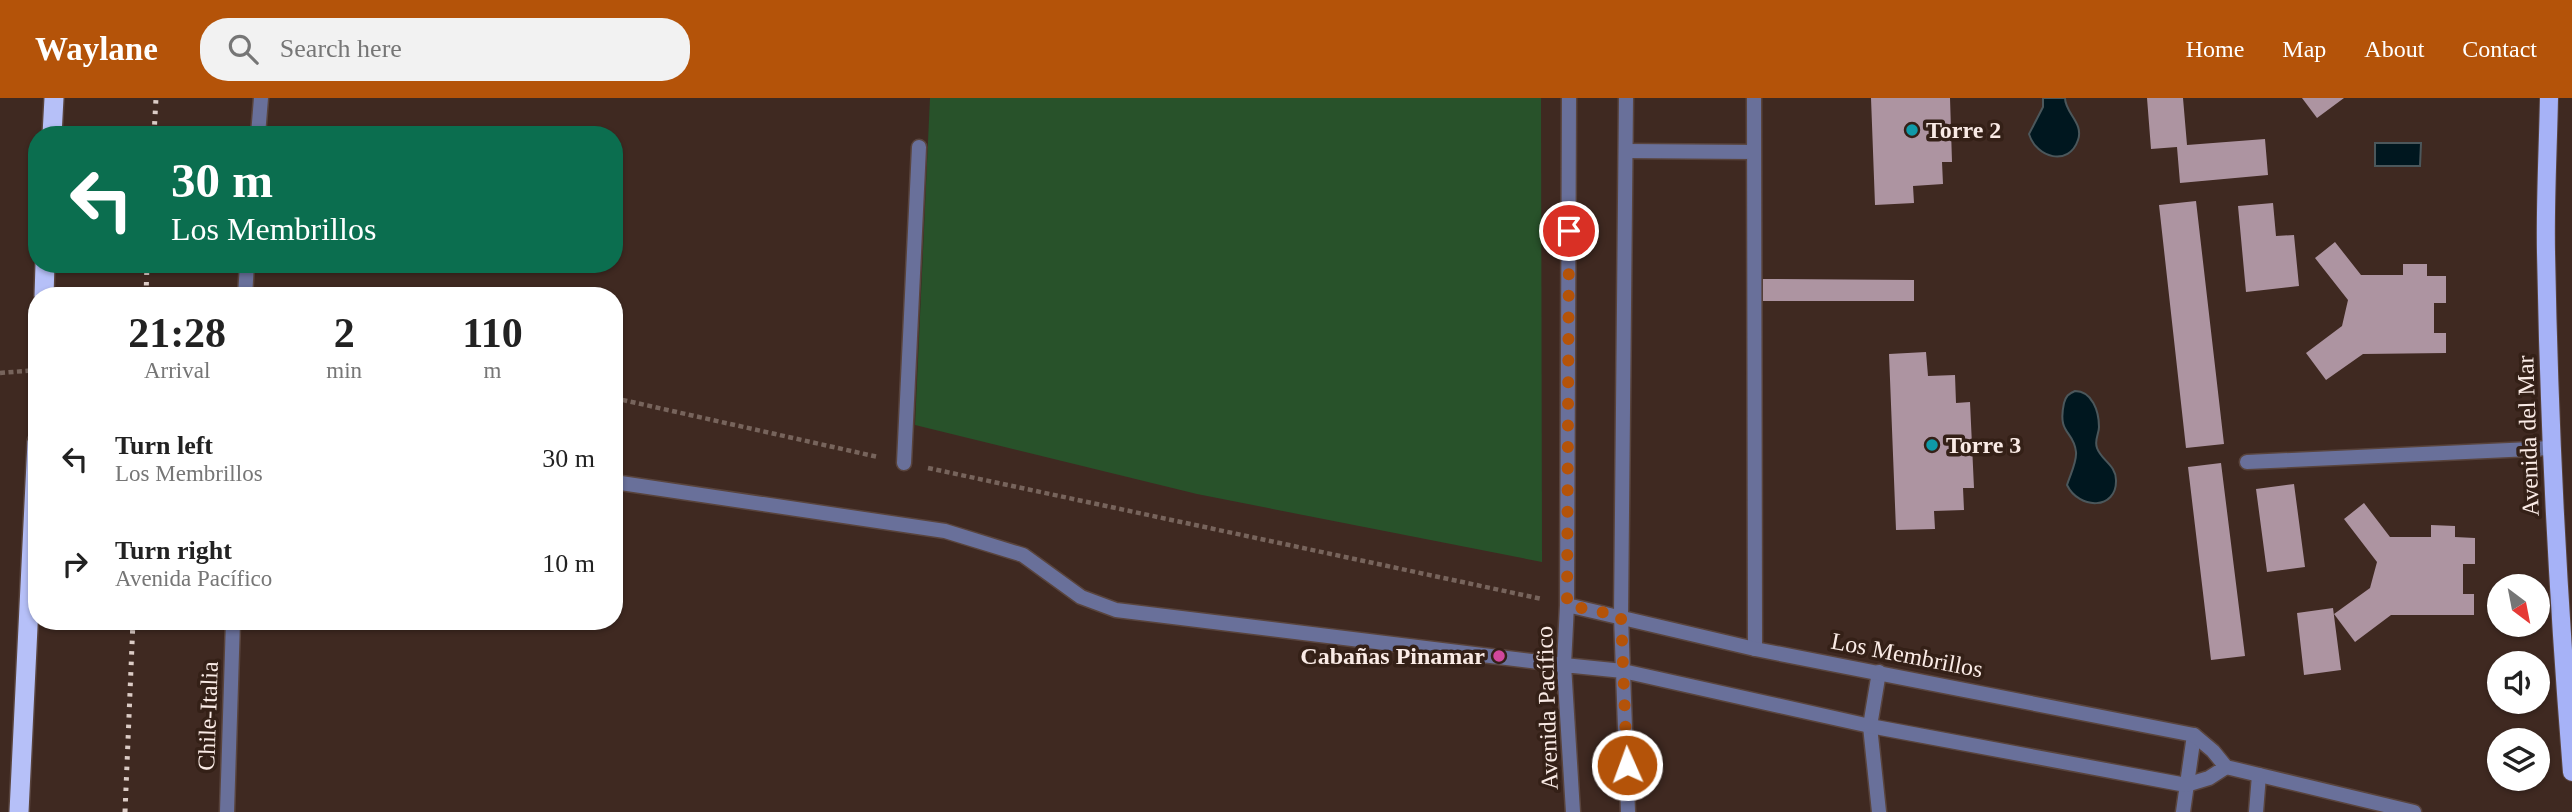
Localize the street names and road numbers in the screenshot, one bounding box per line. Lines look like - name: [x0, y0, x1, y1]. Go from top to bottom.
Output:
- street label: Avenida del Mar: [2512, 355, 2544, 517]
- street label: Avenida Pacífico: [1531, 626, 1563, 790]
- street label: Los Membrillos: [1829, 628, 1985, 682]
- street label: Chile-Italia: [193, 661, 223, 771]

